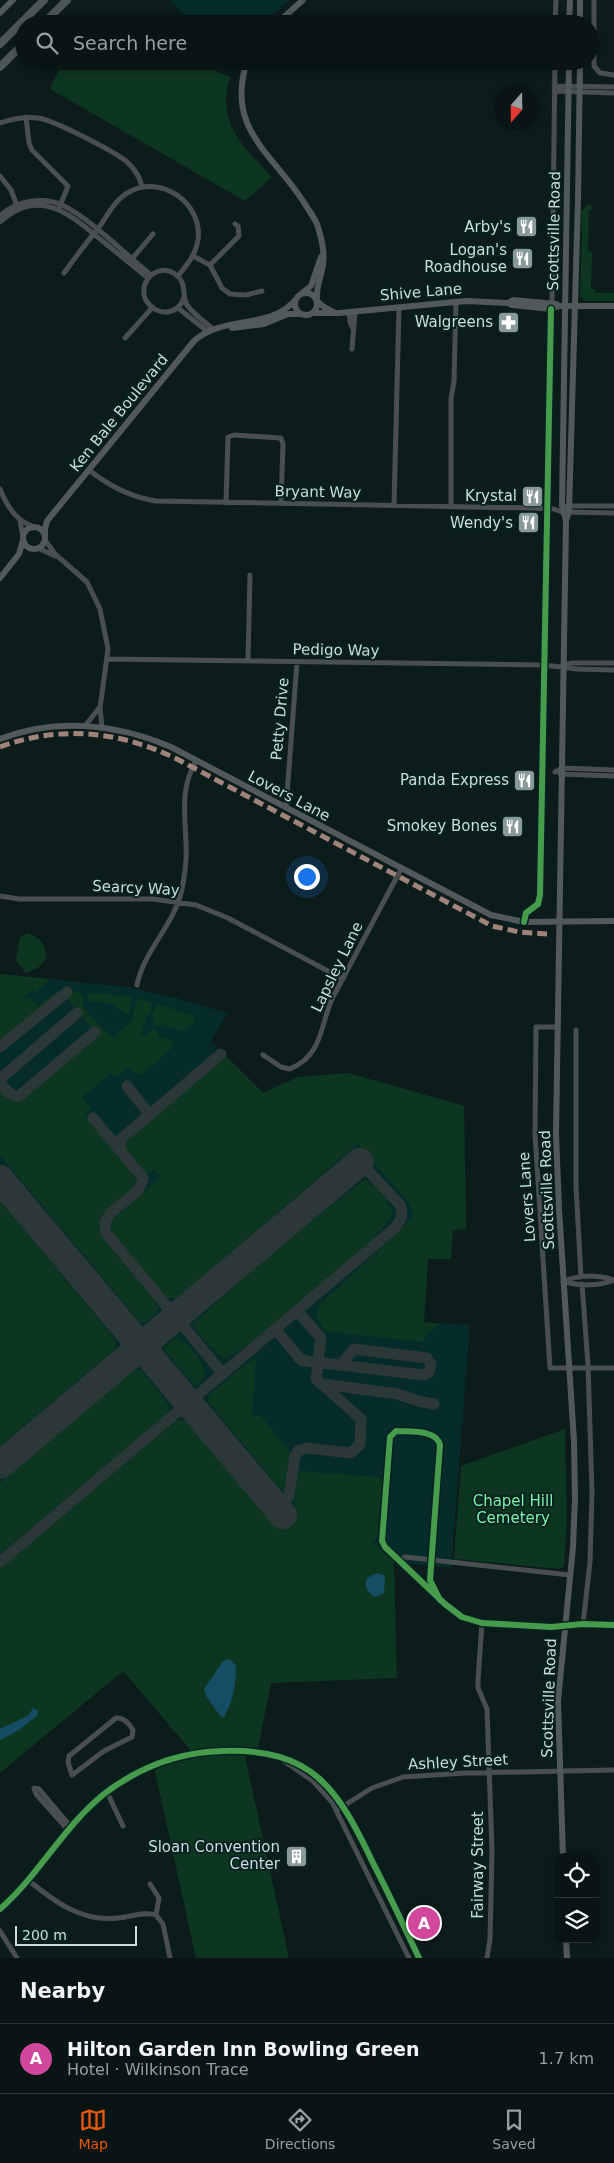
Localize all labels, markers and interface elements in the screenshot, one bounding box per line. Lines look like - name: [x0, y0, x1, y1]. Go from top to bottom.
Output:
- search box: [15, 15, 599, 70]
- icon: search: [33, 29, 61, 57]
- text: Search here: [73, 32, 187, 54]
- north arrow: [494, 85, 539, 130]
- street label: Scottsville Road: [544, 171, 564, 291]
- restaurant icon: Arby's: [515, 215, 539, 239]
- place label: Arby's: [464, 218, 511, 236]
- place label: Logan's Roadhouse: [424, 241, 507, 276]
- restaurant icon: Logan's Roadhouse: [511, 247, 535, 271]
- street label: Shive Lane: [379, 279, 463, 305]
- pharmacy icon: Walgreens: [497, 310, 521, 334]
- place label: Walgreens: [415, 313, 493, 331]
- street label: Ken Bale Boulevard: [66, 351, 172, 475]
- street label: Bryant Way: [275, 482, 362, 502]
- restaurant icon: Krystal: [521, 484, 545, 508]
- place label: Krystal: [465, 487, 517, 505]
- restaurant icon: Wendy's: [517, 511, 541, 535]
- place label: Wendy's: [450, 514, 513, 532]
- street label: Pedigo Way: [292, 640, 380, 660]
- street label: Petty Drive: [267, 677, 293, 761]
- street label: Lovers Lane: [245, 767, 333, 825]
- restaurant icon: Panda Express: [513, 768, 537, 792]
- place label: Panda Express: [400, 771, 509, 789]
- restaurant icon: Smokey Bones: [501, 814, 525, 838]
- place label: Smokey Bones: [387, 817, 497, 835]
- your location: [294, 864, 320, 890]
- street label: Searcy Way: [92, 877, 180, 899]
- street label: Lapsley Lane: [307, 919, 367, 1015]
- street label: Scottsville Road: [536, 1130, 558, 1250]
- street label: Lovers Lane: [515, 1151, 539, 1243]
- park label: Chapel Hill Cemetery: [473, 1492, 553, 1527]
- street label: Scottsville Road: [538, 1638, 560, 1758]
- street label: Ashley Street: [407, 1750, 509, 1774]
- street label: Fairway Street: [469, 1811, 487, 1919]
- place label: Sloan Convention Center: [148, 1838, 281, 1873]
- building icon: Sloan Convention Center: [284, 1844, 308, 1868]
- map controls: [554, 1853, 599, 1943]
- button: locate: [554, 1853, 599, 1898]
- button: layers: [554, 1898, 599, 1943]
- pin: A: [408, 1904, 440, 1942]
- scale bar: [15, 1923, 138, 1946]
- text: 200 m: [22, 1927, 67, 1943]
- text: Nearby: [20, 1979, 105, 2003]
- text: Hilton Garden Inn Bowling Green: [67, 2038, 419, 2060]
- text: A: [30, 2049, 42, 2068]
- text: 1.7 km: [539, 2049, 594, 2068]
- text: Hotel · Wilkinson Trace: [67, 2060, 249, 2079]
- tab: Map: [78, 2106, 108, 2152]
- tab: Directions: [265, 2106, 335, 2152]
- tab: Saved: [492, 2106, 536, 2152]

